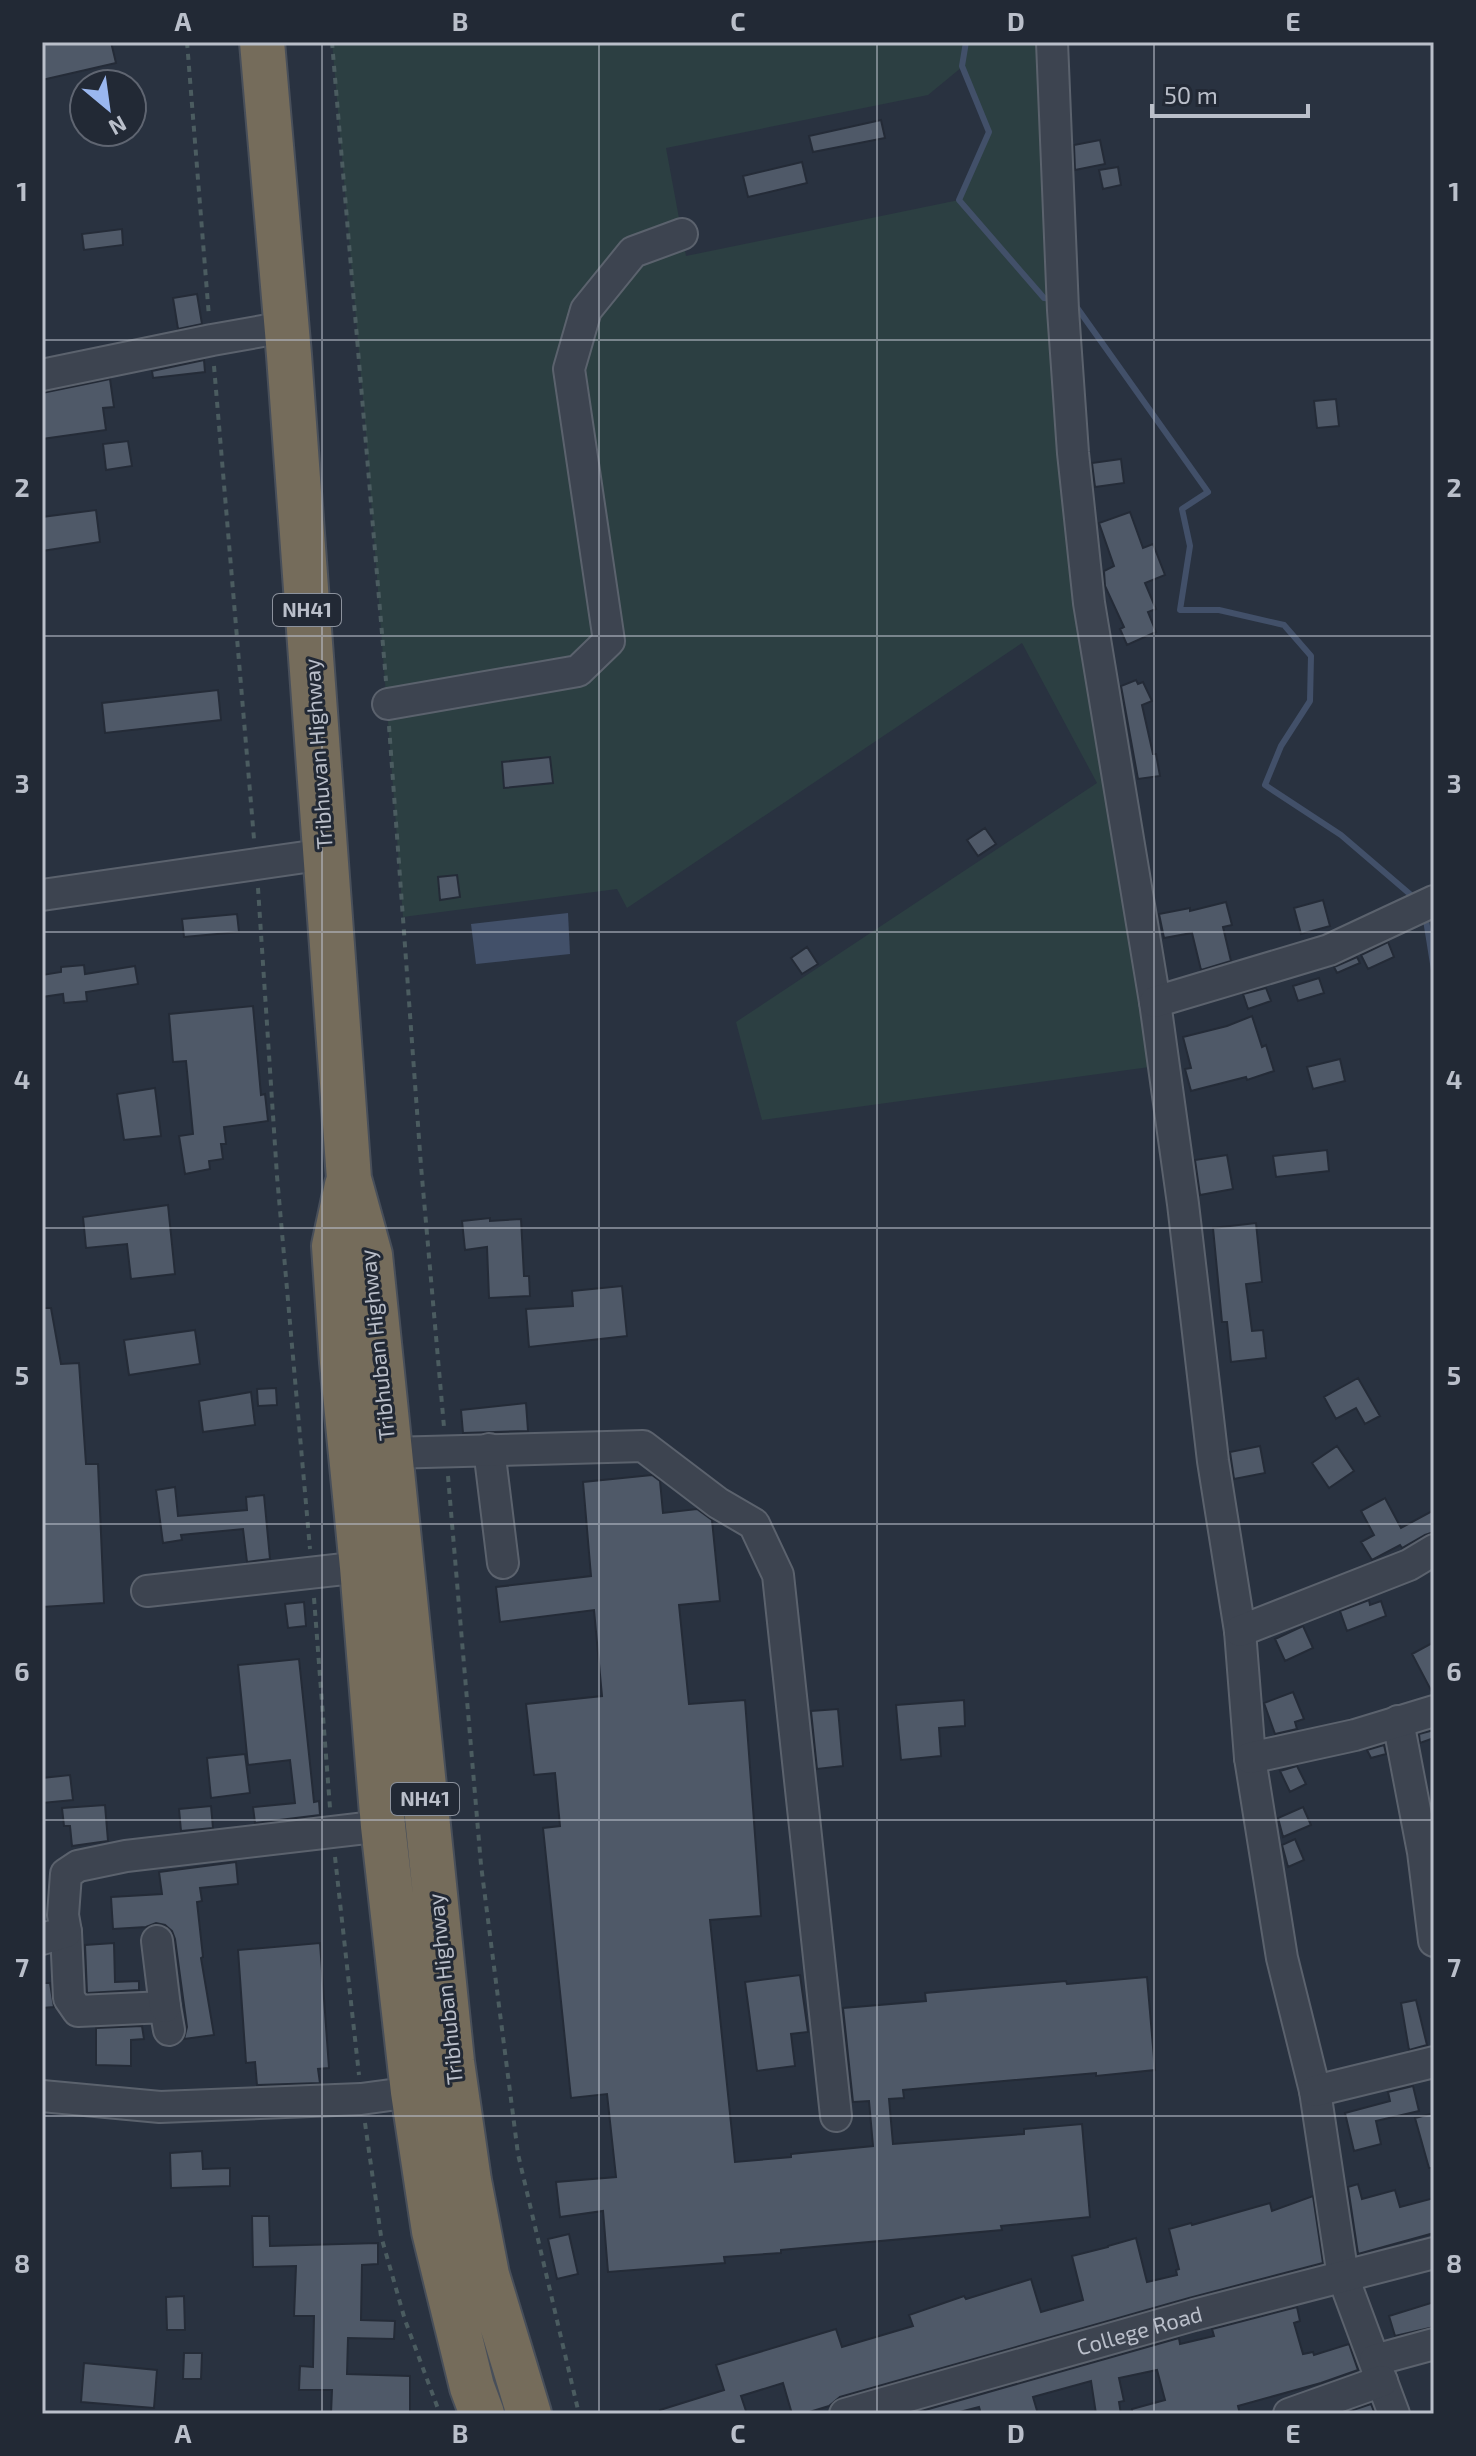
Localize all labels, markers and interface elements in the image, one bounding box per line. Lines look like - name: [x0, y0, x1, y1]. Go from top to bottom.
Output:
- text: A: [175, 5, 192, 36]
- text: B: [452, 5, 468, 36]
- text: C: [730, 5, 746, 36]
- text: D: [1007, 5, 1025, 36]
- text: E: [1285, 5, 1301, 36]
- north arrow: [68, 68, 148, 148]
- scale bar: [1152, 68, 1308, 118]
- text: 50 m: [1164, 80, 1218, 109]
- text: N: [105, 111, 131, 142]
- text: 1: [16, 175, 28, 206]
- text: 1: [1448, 175, 1460, 206]
- text: 2: [14, 471, 30, 502]
- text: 2: [1446, 471, 1462, 502]
- road number: NH41: [273, 594, 341, 626]
- street label: Tribhuvan Highway: [297, 657, 337, 850]
- text: 3: [15, 767, 29, 798]
- text: 3: [1447, 767, 1461, 798]
- text: 4: [14, 1063, 30, 1094]
- text: 4: [1446, 1063, 1462, 1094]
- street label: Tribhuban Highway: [353, 1248, 399, 1442]
- text: 5: [15, 1359, 29, 1390]
- text: 5: [1447, 1359, 1461, 1390]
- text: 6: [14, 1655, 30, 1686]
- text: 6: [1446, 1655, 1462, 1686]
- road number: NH41: [391, 1783, 459, 1815]
- street label: Tribhuban Highway: [421, 1892, 467, 2086]
- text: 7: [15, 1951, 29, 1982]
- text: 7: [1447, 1951, 1461, 1982]
- text: 8: [14, 2247, 30, 2278]
- text: 8: [1446, 2247, 1462, 2278]
- street label: College Road: [1073, 2299, 1205, 2360]
- text: A: [175, 2417, 192, 2448]
- text: B: [452, 2417, 468, 2448]
- text: C: [730, 2417, 746, 2448]
- text: D: [1007, 2417, 1025, 2448]
- text: E: [1285, 2417, 1301, 2448]

